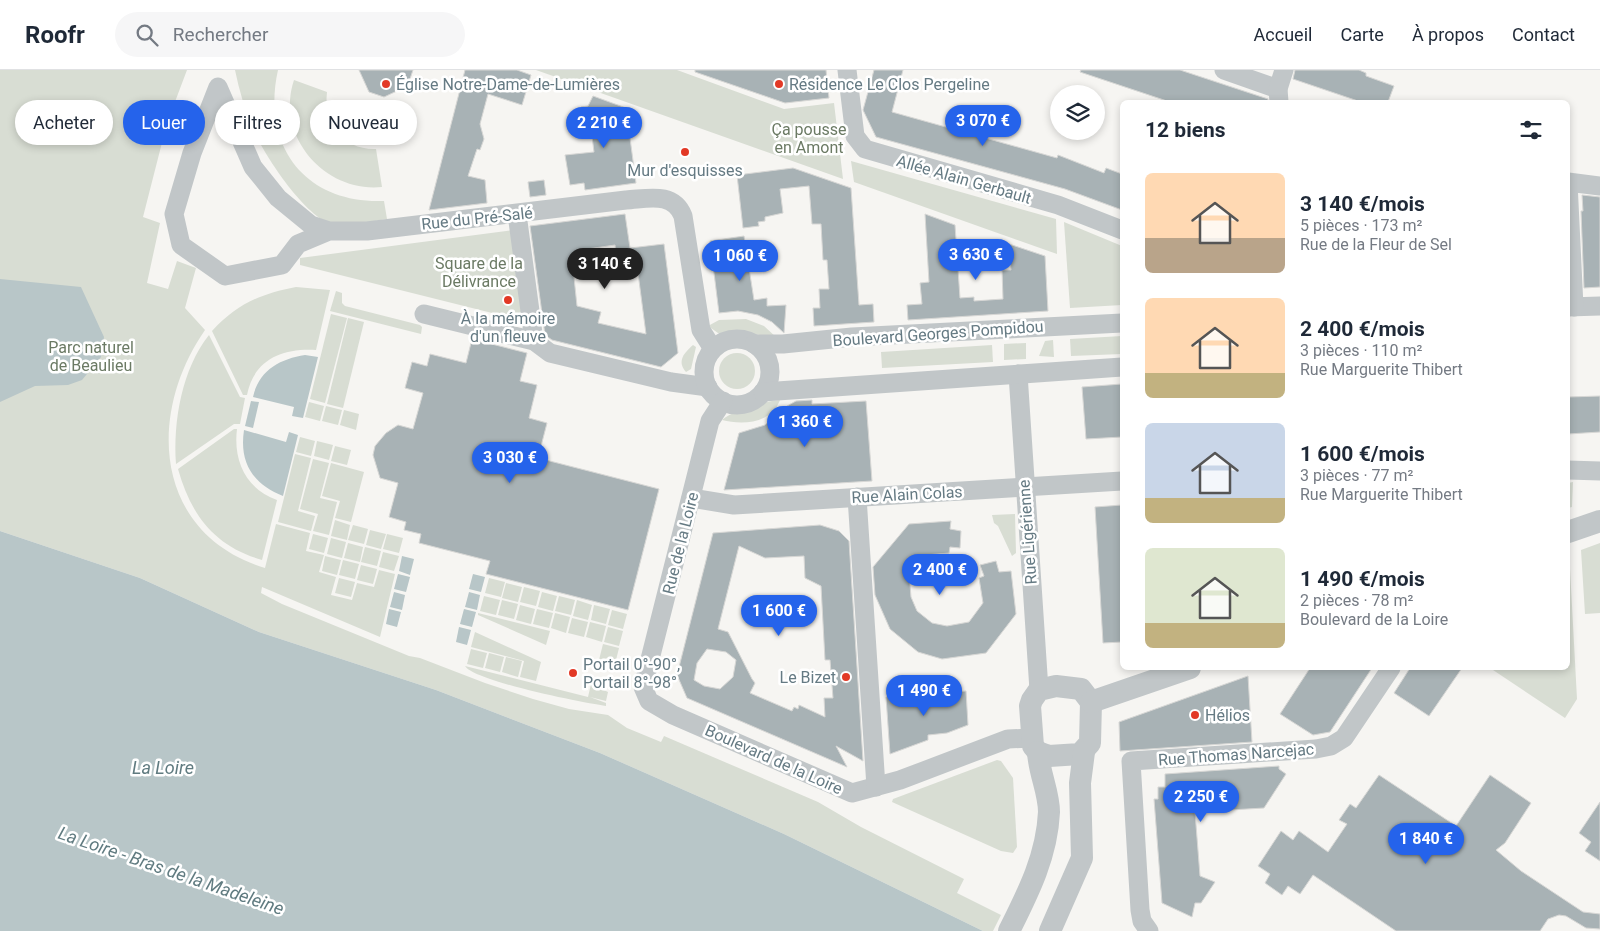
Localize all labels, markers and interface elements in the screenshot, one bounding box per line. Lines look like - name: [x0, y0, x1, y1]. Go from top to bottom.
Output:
- search box: [115, 12, 465, 57]
- text: Roofr: [25, 21, 85, 49]
- icon: search: [133, 21, 161, 49]
- text: Rechercher: [173, 23, 268, 46]
- text: Accueil: [1254, 24, 1312, 45]
- text: Carte: [1340, 24, 1384, 45]
- text: À propos: [1412, 24, 1484, 45]
- text: Contact: [1512, 24, 1575, 45]
- place label: Église Notre-Dame-de-Lumières: [396, 75, 620, 94]
- place label: Résidence Le Clos Pergeline: [789, 75, 990, 94]
- marker: Église Notre-Dame-de-Lumières: [380, 78, 392, 90]
- marker: Résidence Le Clos Pergeline: [773, 78, 785, 90]
- map controls: [1050, 85, 1105, 140]
- button: layers: [1050, 85, 1105, 140]
- chip: Acheter: [15, 100, 113, 145]
- chip: Louer: [123, 100, 205, 145]
- chip: Filtres: [215, 100, 300, 145]
- chip: Nouveau: [310, 100, 417, 145]
- pin: 3 070 €: [937, 104, 1029, 147]
- pin: 2 210 €: [558, 106, 650, 149]
- text: 3 070 €: [956, 111, 1010, 130]
- text: 2 210 €: [577, 113, 631, 132]
- icon: filters: [1517, 116, 1545, 144]
- text: 12 biens: [1145, 118, 1226, 142]
- park label: Ça pousse en Amont: [771, 120, 847, 157]
- marker: Mur d'esquisses: [679, 146, 691, 158]
- street label: Allée Alain Gerbault: [894, 151, 1033, 208]
- place label: Mur d'esquisses: [627, 161, 743, 180]
- text: 3 140 €/mois: [1300, 192, 1425, 216]
- icon: home: [1185, 193, 1245, 253]
- street label: Rue du Pré-Salé: [420, 203, 534, 234]
- text: 5 pièces · 173 m²: [1300, 216, 1422, 235]
- text: Rue de la Fleur de Sel: [1300, 235, 1452, 254]
- pin: 3 630 €: [930, 238, 1022, 281]
- pin: 1 060 €: [694, 240, 786, 282]
- text: 3 630 €: [949, 245, 1003, 264]
- text: 1 060 €: [713, 246, 767, 265]
- pin: 3 140 €: [559, 248, 651, 290]
- park label: Square de la Délivrance: [435, 254, 523, 291]
- text: 3 140 €: [578, 254, 632, 273]
- marker: À la mémoire d'un fleuve: [502, 294, 514, 306]
- place label: À la mémoire d'un fleuve: [461, 309, 555, 346]
- street label: Boulevard Georges Pompidou: [832, 317, 1044, 350]
- text: 2 400 €/mois: [1300, 317, 1425, 341]
- icon: home: [1185, 318, 1245, 378]
- park label: Parc naturel de Beaulieu: [48, 338, 134, 375]
- text: 3 pièces · 110 m²: [1300, 341, 1422, 360]
- text: Rue Marguerite Thibert: [1300, 360, 1463, 379]
- pin: 1 360 €: [759, 406, 851, 448]
- text: 1 360 €: [778, 412, 832, 431]
- pin: 3 030 €: [464, 442, 556, 484]
- text: 1 600 €/mois: [1300, 442, 1425, 466]
- icon: home: [1185, 443, 1245, 503]
- text: 3 030 €: [483, 448, 537, 467]
- text: 3 pièces · 77 m²: [1300, 466, 1413, 485]
- street label: Rue Ligérienne: [1014, 479, 1041, 585]
- street label: Rue Alain Colas: [851, 482, 963, 507]
- text: Rue Marguerite Thibert: [1300, 485, 1463, 504]
- street label: Rue de la Loire: [659, 490, 702, 596]
- pin: 2 400 €: [894, 554, 986, 596]
- text: 2 400 €: [913, 560, 967, 579]
- text: 1 490 €/mois: [1300, 567, 1425, 591]
- icon: home: [1185, 568, 1245, 628]
- text: 2 pièces · 78 m²: [1300, 591, 1413, 610]
- pin: 1 600 €: [733, 594, 825, 637]
- text: 1 600 €: [752, 601, 806, 620]
- text: Boulevard de la Loire: [1300, 610, 1448, 629]
- place label: Portail 0°-90°, Portail 8°-98°: [583, 655, 680, 692]
- marker: Portail 0°-90°, Portail 8°-98°: [567, 667, 579, 679]
- place label: Le Bizet: [780, 668, 836, 687]
- marker: Le Bizet: [840, 671, 852, 683]
- pin: 1 490 €: [878, 674, 970, 717]
- text: 1 490 €: [897, 681, 951, 700]
- place label: Hélios: [1205, 706, 1250, 725]
- marker: Hélios: [1189, 709, 1201, 721]
- street label: Boulevard de la Loire: [702, 721, 845, 798]
- street label: Rue Thomas Narcejac: [1157, 740, 1315, 769]
- water label: La Loire: [132, 757, 194, 778]
- pin: 2 250 €: [1155, 780, 1247, 823]
- text: 2 250 €: [1174, 787, 1228, 806]
- water label: La Loire - Bras de la Madeleine: [56, 822, 287, 919]
- pin: 1 840 €: [1380, 822, 1472, 865]
- text: 1 840 €: [1399, 829, 1453, 848]

